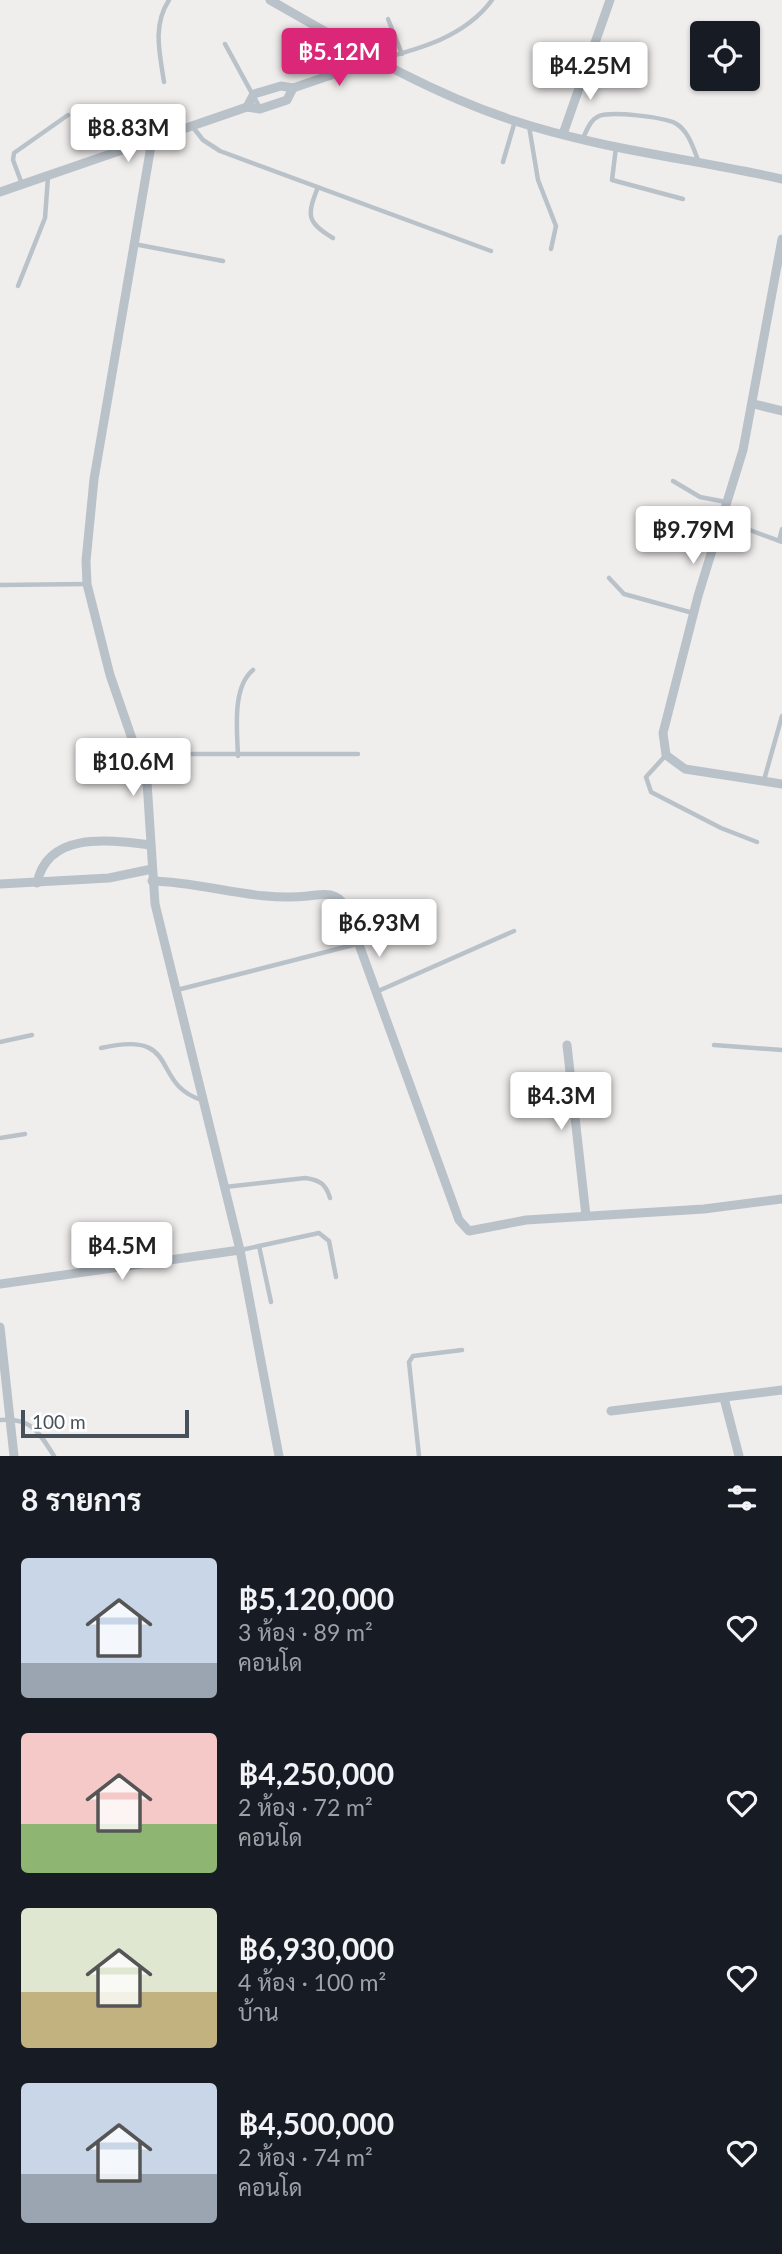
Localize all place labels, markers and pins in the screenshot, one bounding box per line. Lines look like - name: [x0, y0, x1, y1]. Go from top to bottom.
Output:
- pin: ฿5.12M: [282, 28, 396, 88]
- pin: ฿4.25M: [533, 42, 647, 102]
- pin: ฿8.83M: [71, 104, 185, 164]
- pin: ฿9.79M: [636, 506, 750, 566]
- pin: ฿10.6M: [76, 738, 190, 798]
- pin: ฿6.93M: [322, 900, 436, 959]
- pin: ฿4.3M: [512, 1072, 610, 1132]
- pin: ฿4.5M: [73, 1222, 171, 1282]

